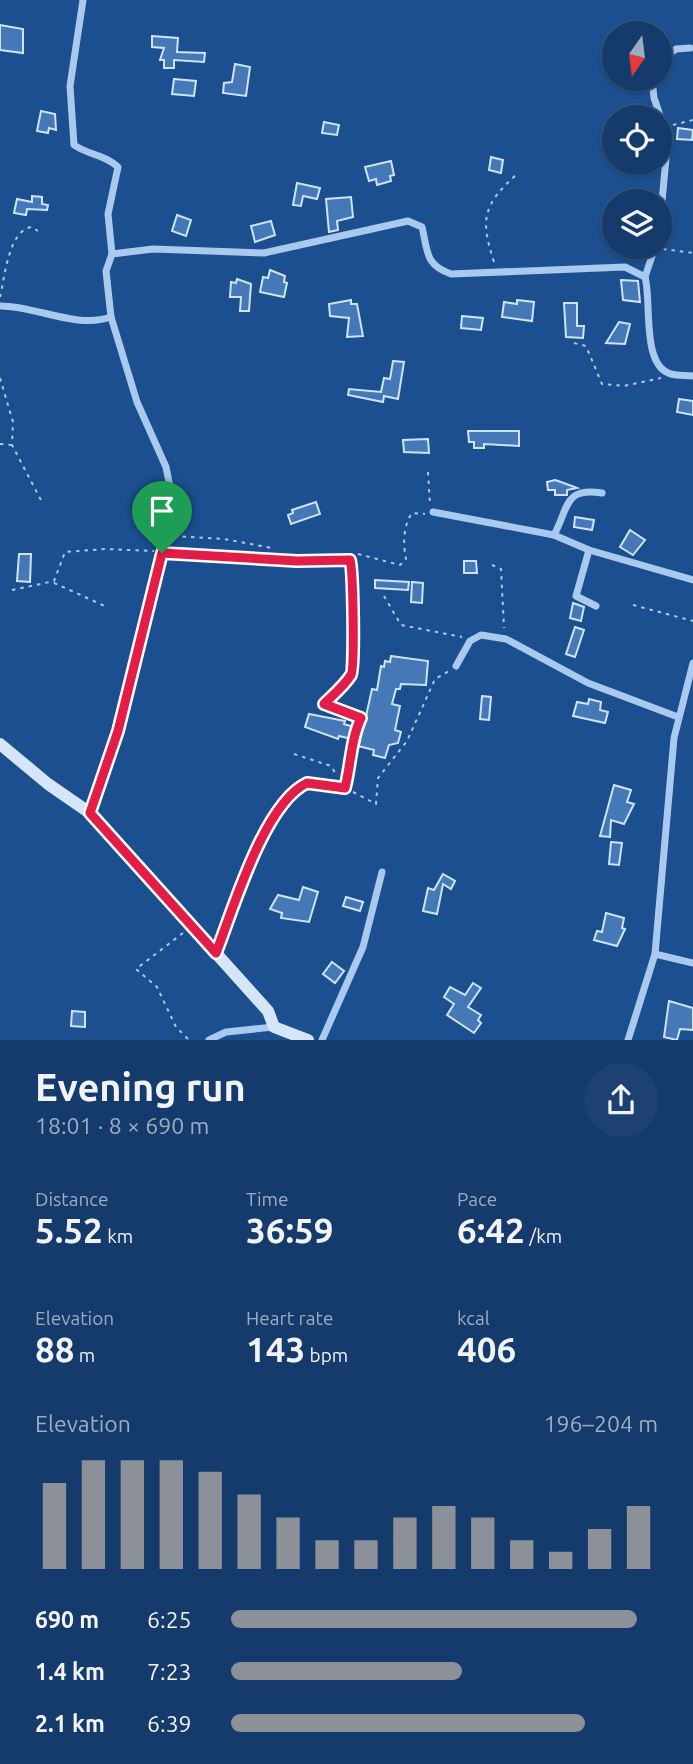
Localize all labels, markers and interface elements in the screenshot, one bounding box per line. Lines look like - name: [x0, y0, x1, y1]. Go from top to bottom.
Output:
- north arrow: [602, 21, 672, 91]
- map controls: [602, 21, 672, 259]
- button: locate: [602, 105, 672, 175]
- button: layers: [602, 189, 672, 259]
- pin: [132, 481, 192, 553]
- icon: arrive: [143, 492, 181, 530]
- button: share: [584, 1063, 658, 1137]
- text: Evening run: [35, 1066, 246, 1108]
- text: 18:01 · 8 × 690 m: [35, 1113, 209, 1138]
- text: Distance: [35, 1188, 109, 1210]
- text: Time: [246, 1188, 288, 1210]
- text: Pace: [457, 1188, 497, 1210]
- text: 5.52: [35, 1210, 103, 1250]
- text: 36:59: [246, 1210, 334, 1250]
- text: 6:42: [457, 1210, 525, 1250]
- text: km: [103, 1225, 133, 1247]
- text: /km: [525, 1225, 562, 1247]
- text: Elevation: [35, 1307, 114, 1329]
- text: Heart rate: [246, 1307, 333, 1329]
- text: kcal: [457, 1307, 490, 1329]
- text: 88: [35, 1329, 74, 1369]
- text: 143: [246, 1329, 305, 1369]
- text: 406: [457, 1329, 516, 1369]
- text: m: [74, 1344, 95, 1366]
- text: bpm: [305, 1344, 348, 1366]
- text: Elevation: [35, 1411, 131, 1436]
- text: 196–204 m: [544, 1411, 658, 1436]
- text: 690 m: [35, 1607, 99, 1632]
- text: 6:25: [147, 1607, 192, 1632]
- text: 1.4 km: [35, 1659, 105, 1684]
- text: 7:23: [147, 1659, 192, 1684]
- text: 2.1 km: [35, 1711, 105, 1736]
- text: 6:39: [147, 1711, 192, 1736]

